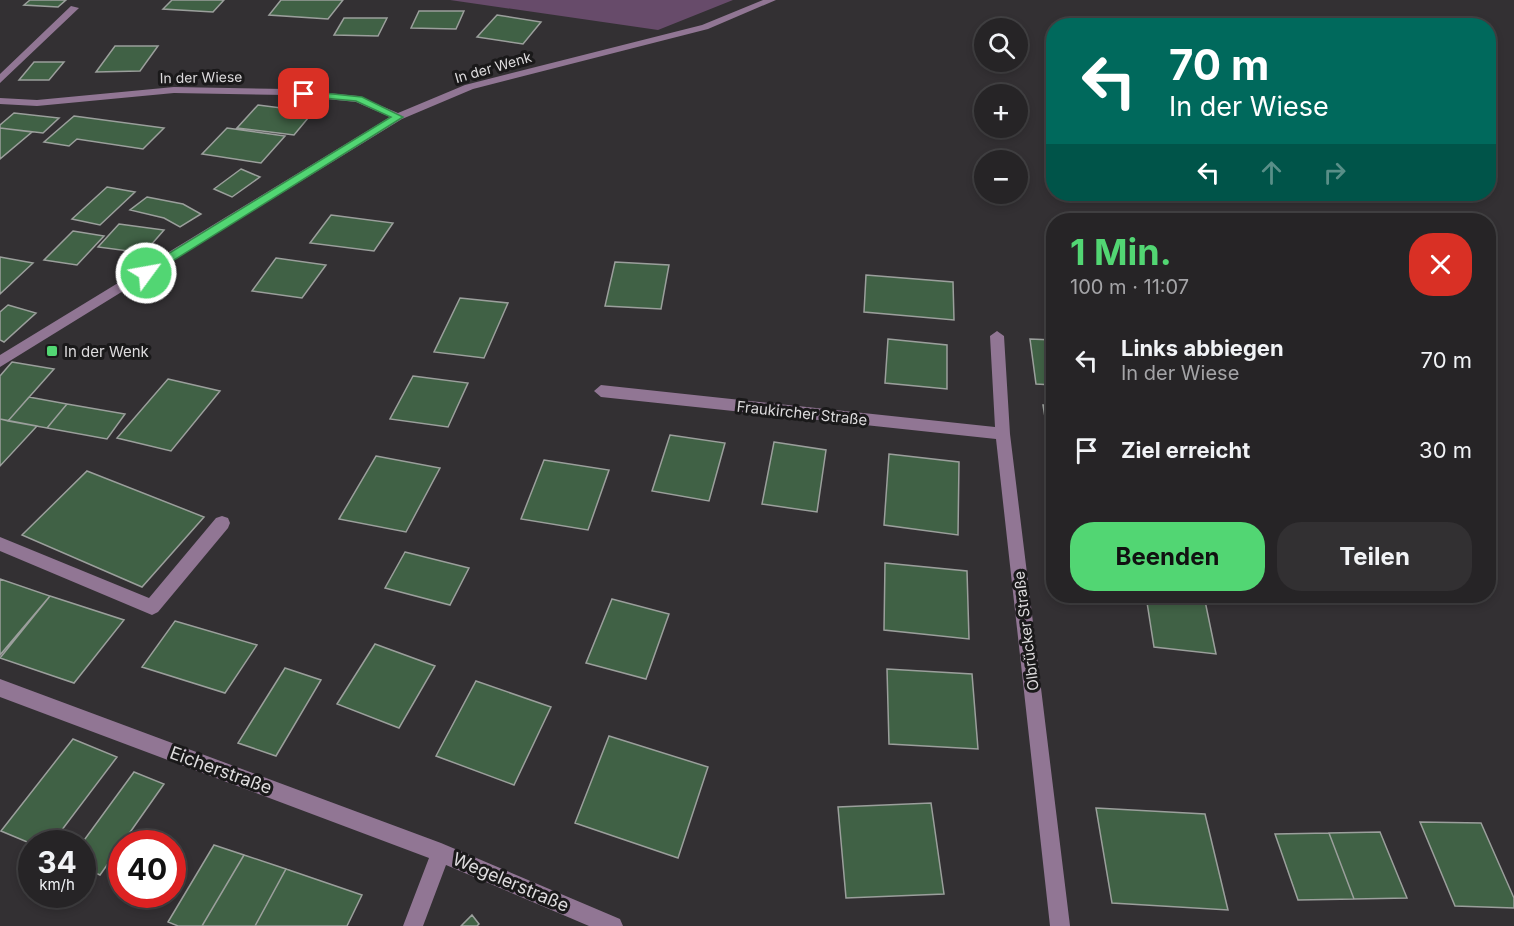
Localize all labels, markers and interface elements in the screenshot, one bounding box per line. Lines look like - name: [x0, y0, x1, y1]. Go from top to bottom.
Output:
- map controls: [974, 18, 1028, 204]
- button: search: [974, 18, 1028, 72]
- text: 70 m: [1169, 39, 1269, 90]
- icon: left: [1070, 42, 1148, 120]
- street label: In der Wenk: [453, 48, 534, 86]
- street label: In der Wiese: [159, 68, 243, 86]
- pin: [278, 68, 329, 119]
- icon: arrive: [287, 77, 320, 110]
- button: +: [974, 84, 1028, 138]
- text: In der Wiese: [1169, 90, 1329, 123]
- button: −: [974, 150, 1028, 204]
- icon: left: [1192, 156, 1225, 189]
- icon: ahead: [1255, 156, 1288, 189]
- icon: right: [1318, 156, 1351, 189]
- text: 1 Min.: [1070, 230, 1172, 274]
- button: close: [1409, 233, 1472, 296]
- position arrow: [114, 241, 178, 305]
- text: 100 m · 11:07: [1070, 275, 1189, 299]
- text: Links abbiegen: [1121, 335, 1284, 361]
- place label: In der Wenk: [64, 342, 150, 361]
- marker: In der Wenk: [45, 344, 59, 358]
- icon: left: [1070, 344, 1103, 377]
- text: 70 m: [1421, 347, 1472, 373]
- text: In der Wiese: [1121, 361, 1239, 385]
- street label: Fraukircher Straße: [736, 397, 868, 429]
- icon: arrive: [1070, 434, 1103, 467]
- text: Ziel erreicht: [1121, 437, 1250, 463]
- text: 30 m: [1419, 437, 1472, 463]
- button: Beenden: [1070, 522, 1265, 591]
- button: Teilen: [1277, 522, 1472, 591]
- street label: Olbrücker Straße: [1009, 570, 1043, 692]
- street label: Eicherstraße: [167, 742, 275, 798]
- speed limit sign: 40: [108, 830, 186, 908]
- text: 34: [37, 844, 77, 880]
- street label: Wegelerstraße: [450, 848, 572, 916]
- text: km/h: [39, 875, 75, 894]

